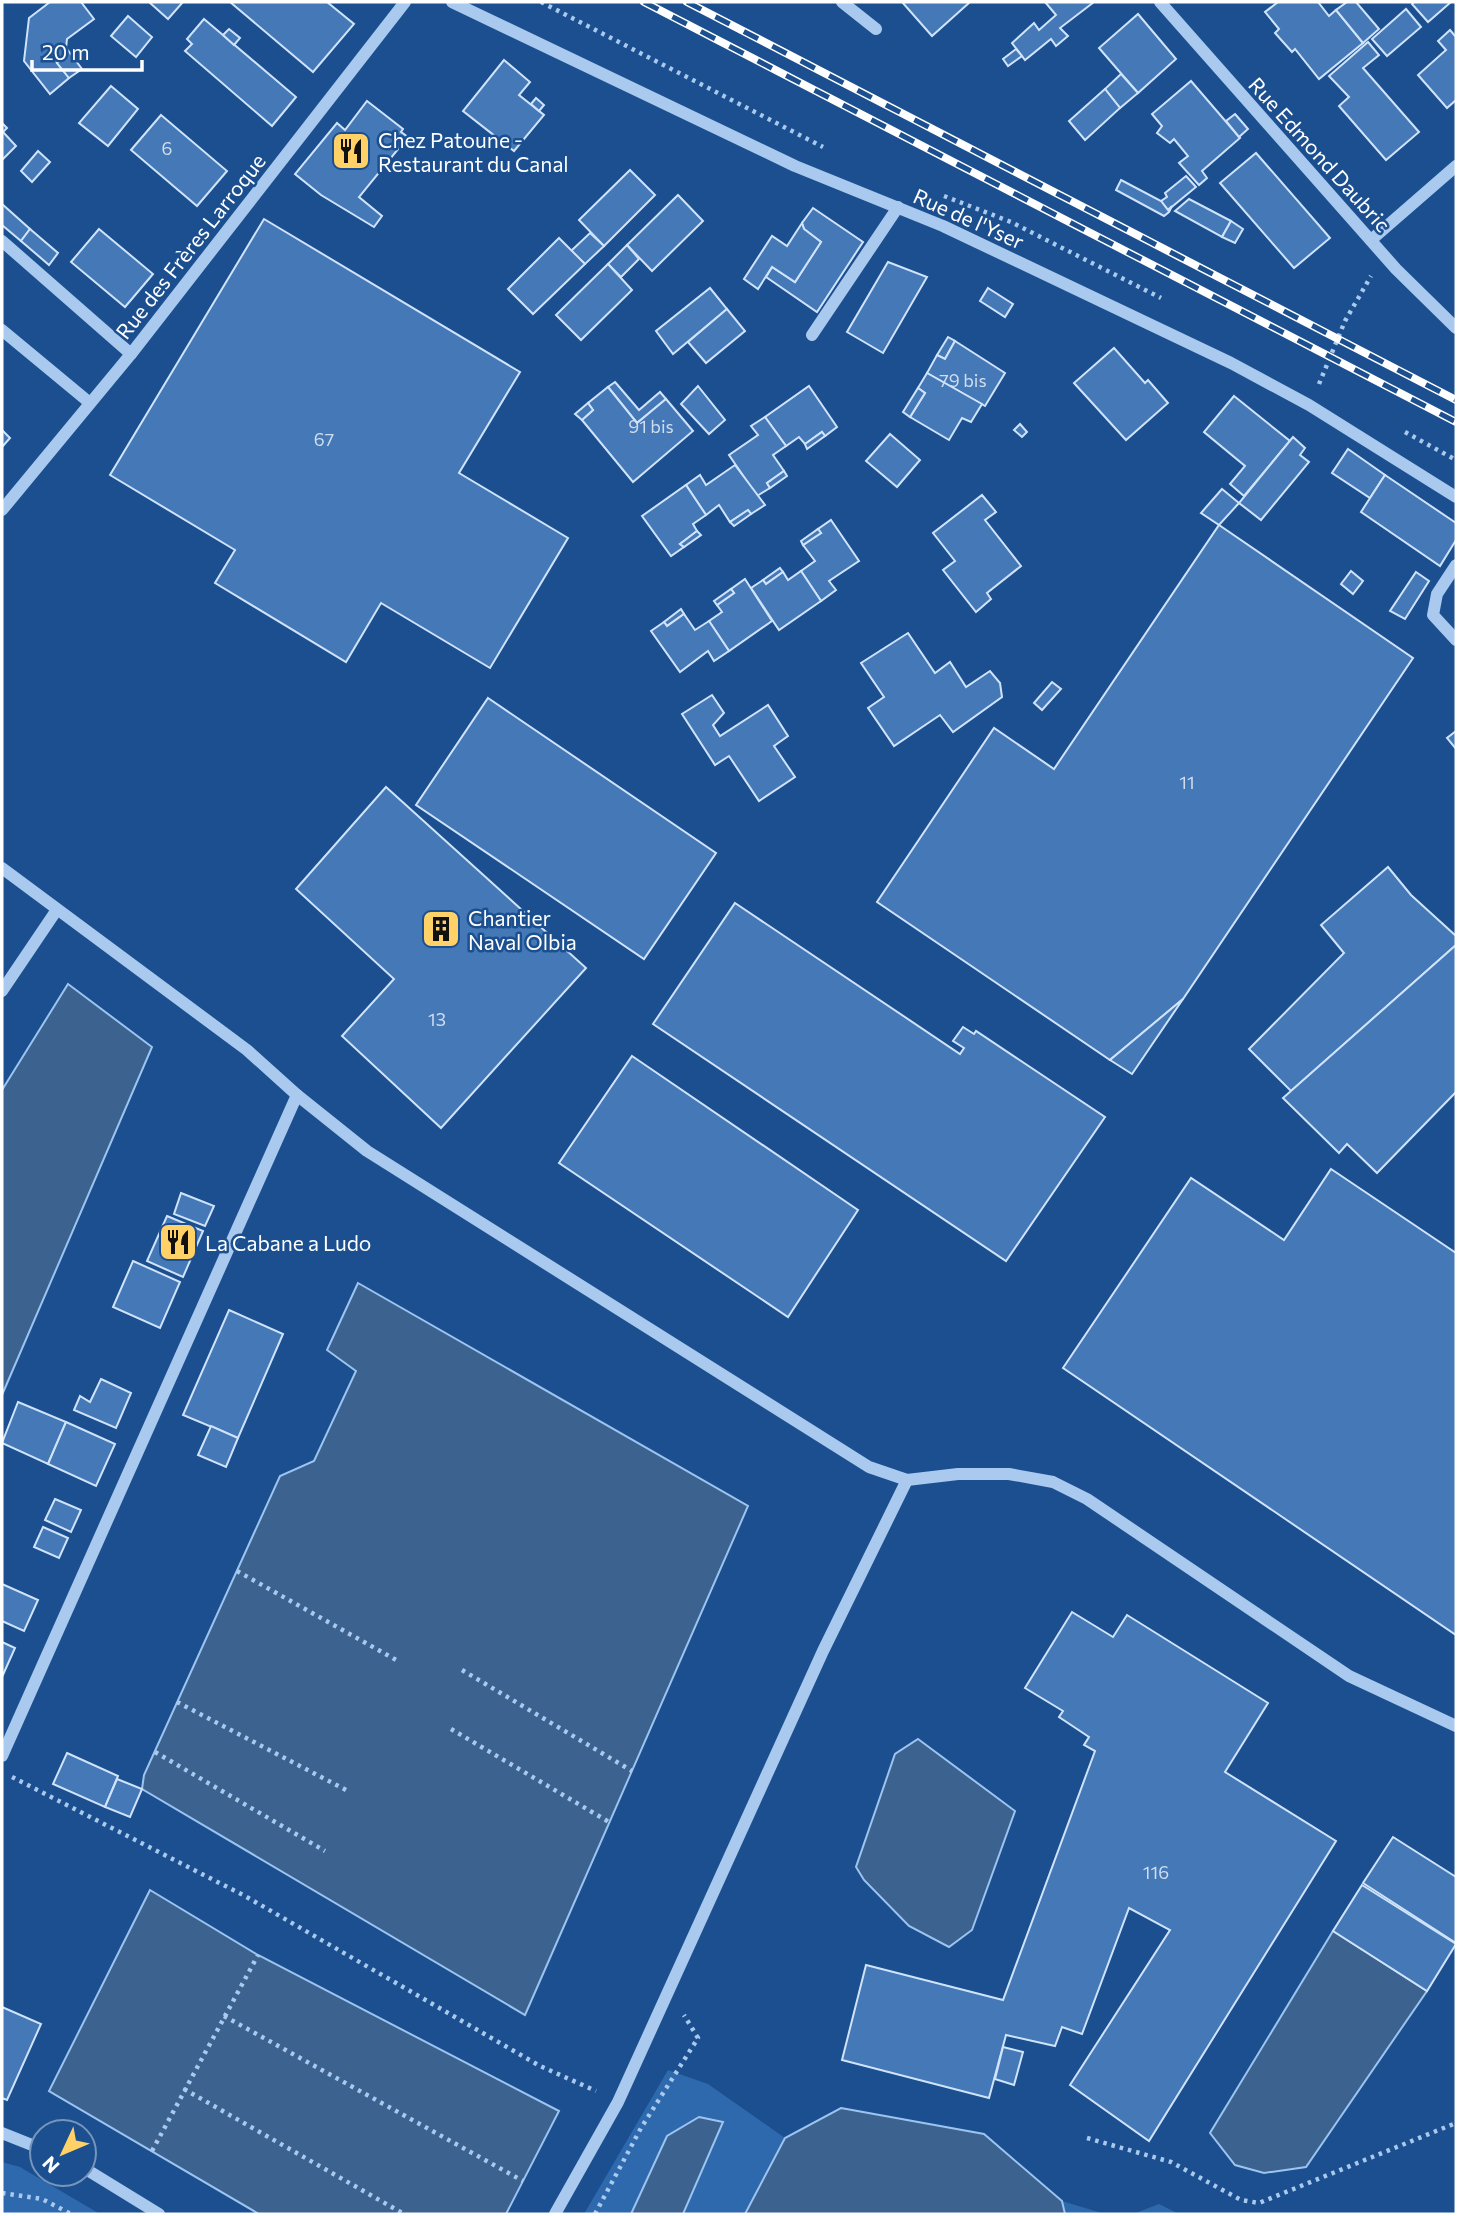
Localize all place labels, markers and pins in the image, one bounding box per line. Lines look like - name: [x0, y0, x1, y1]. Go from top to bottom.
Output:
- place label: Chez Patoune - Restaurant du Canal: [378, 127, 569, 176]
- restaurant icon: Chez Patoune - Restaurant du Canal: [330, 130, 372, 172]
- place label: Chantier Naval Olbia: [468, 905, 577, 954]
- building icon: Chantier Naval Olbia: [420, 908, 462, 950]
- restaurant icon: La Cabane a Ludo: [157, 1221, 199, 1263]
- place label: La Cabane a Ludo: [205, 1230, 371, 1255]

